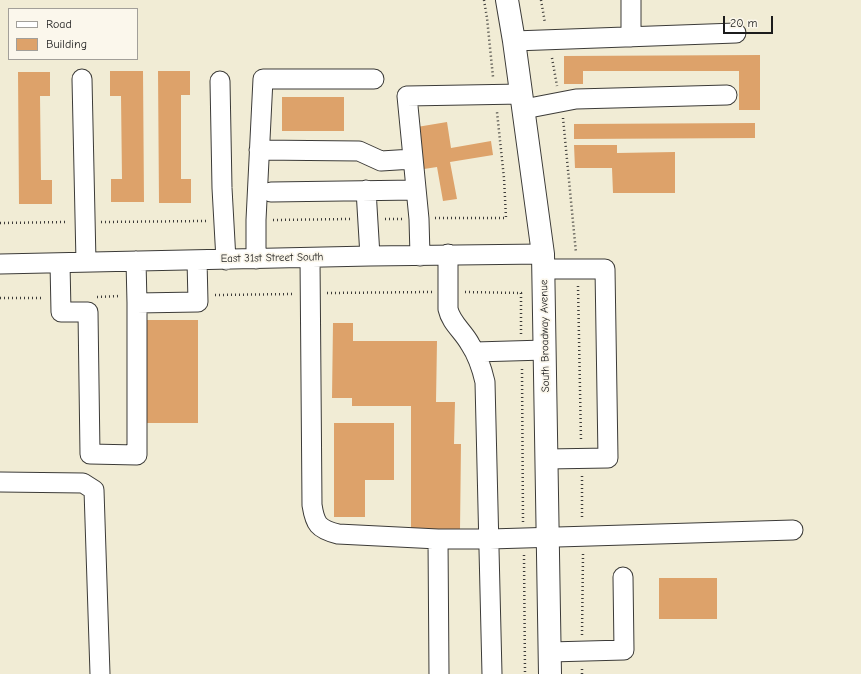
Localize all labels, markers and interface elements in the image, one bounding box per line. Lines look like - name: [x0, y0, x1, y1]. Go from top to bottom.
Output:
- legend: [8, 8, 138, 60]
- scale bar: [725, 8, 775, 34]
- text: 20 m: [730, 16, 758, 30]
- text: Road: [46, 17, 72, 31]
- text: Building: [46, 37, 87, 51]
- street label: East 31st Street South: [220, 251, 324, 265]
- street label: South Broadway Avenue: [537, 280, 553, 392]

